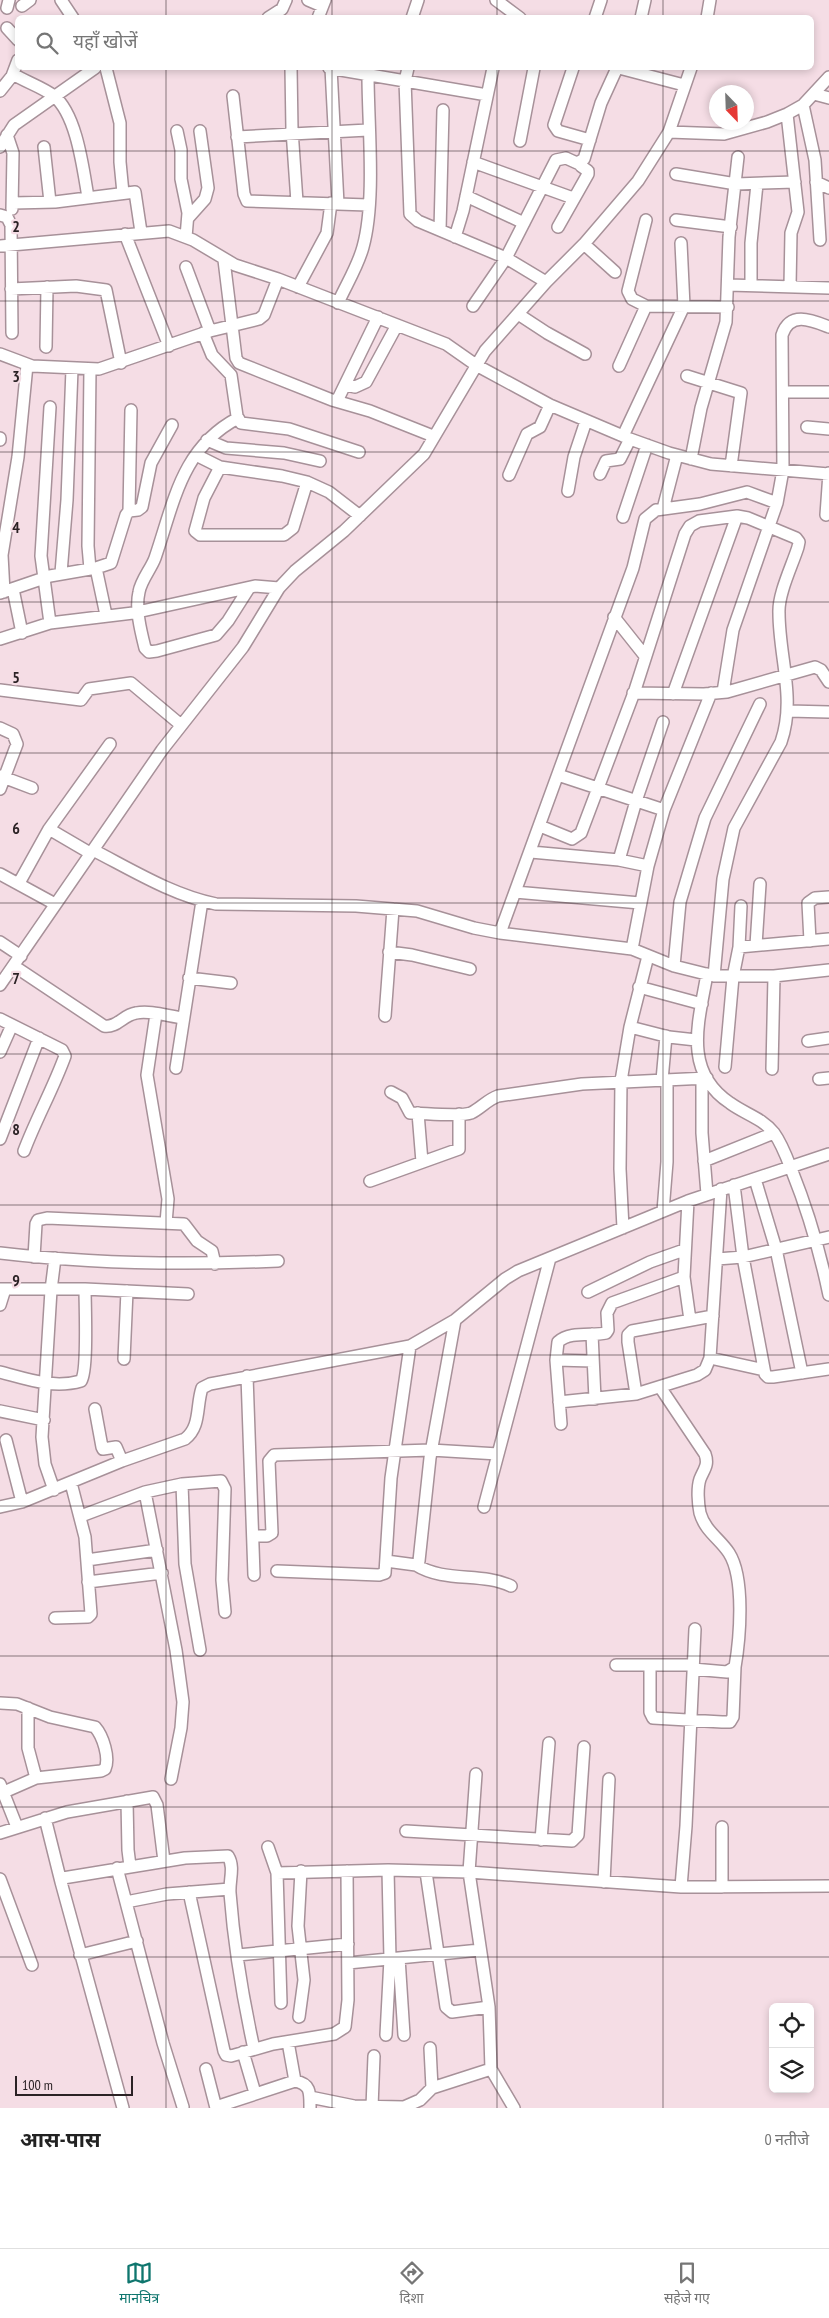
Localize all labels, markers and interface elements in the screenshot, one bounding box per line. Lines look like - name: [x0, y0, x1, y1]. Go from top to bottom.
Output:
- search box: [15, 15, 814, 70]
- icon: search: [33, 29, 61, 57]
- text: यहाँ खोजें: [73, 29, 138, 53]
- north arrow: [709, 85, 754, 130]
- text: 2: [12, 216, 20, 236]
- text: 3: [12, 366, 20, 386]
- text: 4: [12, 517, 20, 537]
- text: 5: [12, 667, 20, 687]
- text: 6: [12, 818, 20, 838]
- text: 7: [12, 968, 20, 988]
- text: 8: [12, 1119, 20, 1139]
- text: 9: [12, 1270, 20, 1290]
- map controls: [769, 2003, 814, 2093]
- button: locate: [769, 2003, 814, 2048]
- button: layers: [769, 2048, 814, 2093]
- scale bar: [15, 2073, 132, 2096]
- text: 100 m: [22, 2076, 53, 2094]
- text: आस-पास: [20, 2126, 100, 2153]
- text: 0 नतीजे: [764, 2129, 809, 2149]
- tab: मानचित्र: [119, 2259, 159, 2309]
- tab: दिशा: [398, 2259, 426, 2309]
- tab: सहेजे गए: [664, 2259, 710, 2309]

